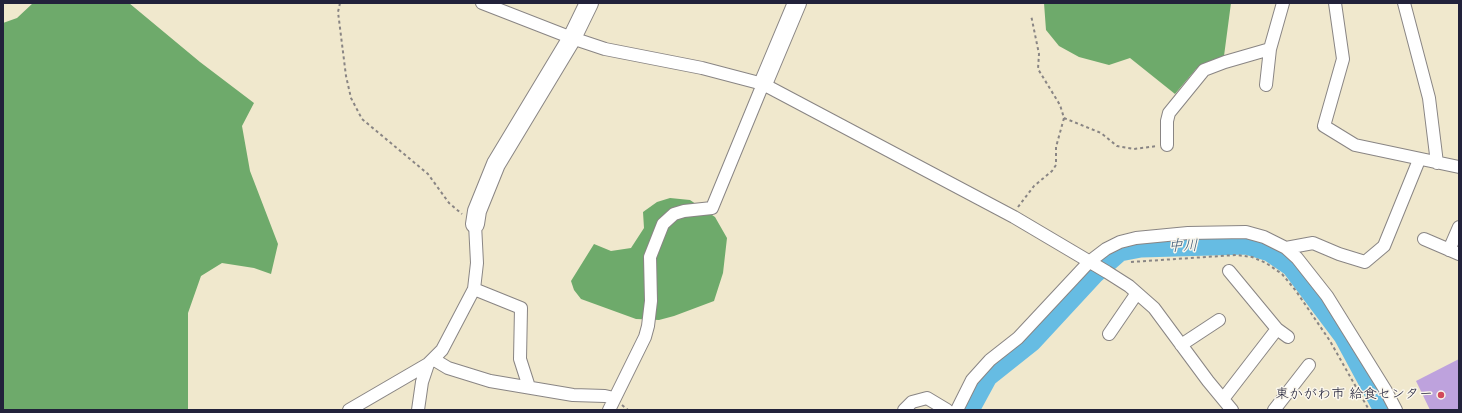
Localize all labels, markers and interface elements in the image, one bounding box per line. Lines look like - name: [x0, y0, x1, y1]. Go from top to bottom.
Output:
- water label: 中川: [1168, 238, 1198, 256]
- place label: 東かがわ市 給食センター: [1275, 387, 1433, 403]
- marker: 東かがわ市 給食センター: [1436, 390, 1446, 400]

